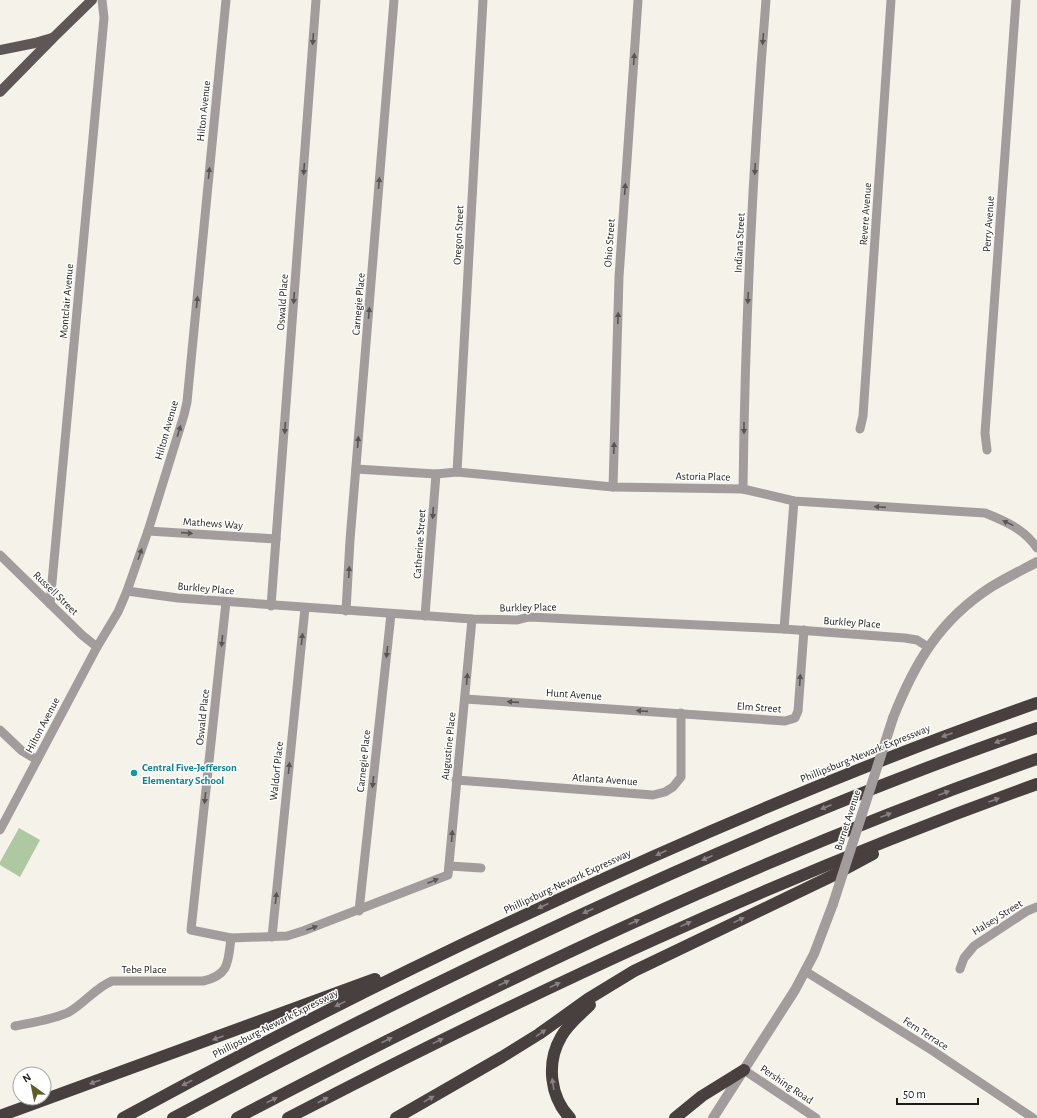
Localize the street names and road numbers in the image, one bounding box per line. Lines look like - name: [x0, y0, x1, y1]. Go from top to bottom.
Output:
- street label: Hilton Avenue: [195, 80, 212, 142]
- street label: Revere Avenue: [858, 182, 873, 246]
- street label: Perry Avenue: [981, 196, 996, 252]
- street label: Oregon Street: [451, 205, 466, 265]
- street label: Indiana Street: [732, 212, 747, 273]
- street label: Ohio Street: [602, 218, 617, 268]
- street label: Montclair Avenue: [58, 263, 75, 339]
- street label: Carnegie Place: [350, 272, 367, 336]
- street label: Oswald Place: [275, 274, 290, 331]
- street label: Hilton Avenue: [153, 399, 180, 461]
- street label: Astoria Place: [675, 471, 731, 482]
- street label: Catherine Street: [412, 508, 427, 579]
- street label: Mathews Way: [183, 516, 244, 531]
- street label: Russell Street: [31, 569, 81, 618]
- street label: Burkley Place: [177, 581, 235, 596]
- street label: Burkley Place: [499, 602, 557, 613]
- street label: Burkley Place: [823, 615, 881, 630]
- street label: Hunt Avenue: [546, 687, 602, 702]
- street label: Oswald Place: [194, 688, 211, 746]
- street label: Hilton Avenue: [23, 696, 62, 755]
- street label: Elm Street: [736, 700, 782, 715]
- street label: Augustine Place: [439, 711, 458, 781]
- street label: Phillipsburg-Newark Expressway: [799, 722, 932, 785]
- street label: Carnegie Place: [355, 729, 372, 793]
- street label: Waldorf Place: [268, 741, 285, 801]
- street label: Atlanta Avenue: [572, 772, 638, 787]
- street label: Burnet Avenue: [832, 788, 862, 852]
- street label: Phillipsburg-Newark Expressway: [502, 847, 633, 916]
- street label: Halsey Street: [970, 897, 1025, 937]
- street label: Tebe Place: [121, 964, 167, 975]
- street label: Phillipsburg-Newark Expressway: [211, 987, 340, 1060]
- street label: Fern Terrace: [901, 1015, 950, 1052]
- street label: Pershing Road: [758, 1063, 815, 1106]

